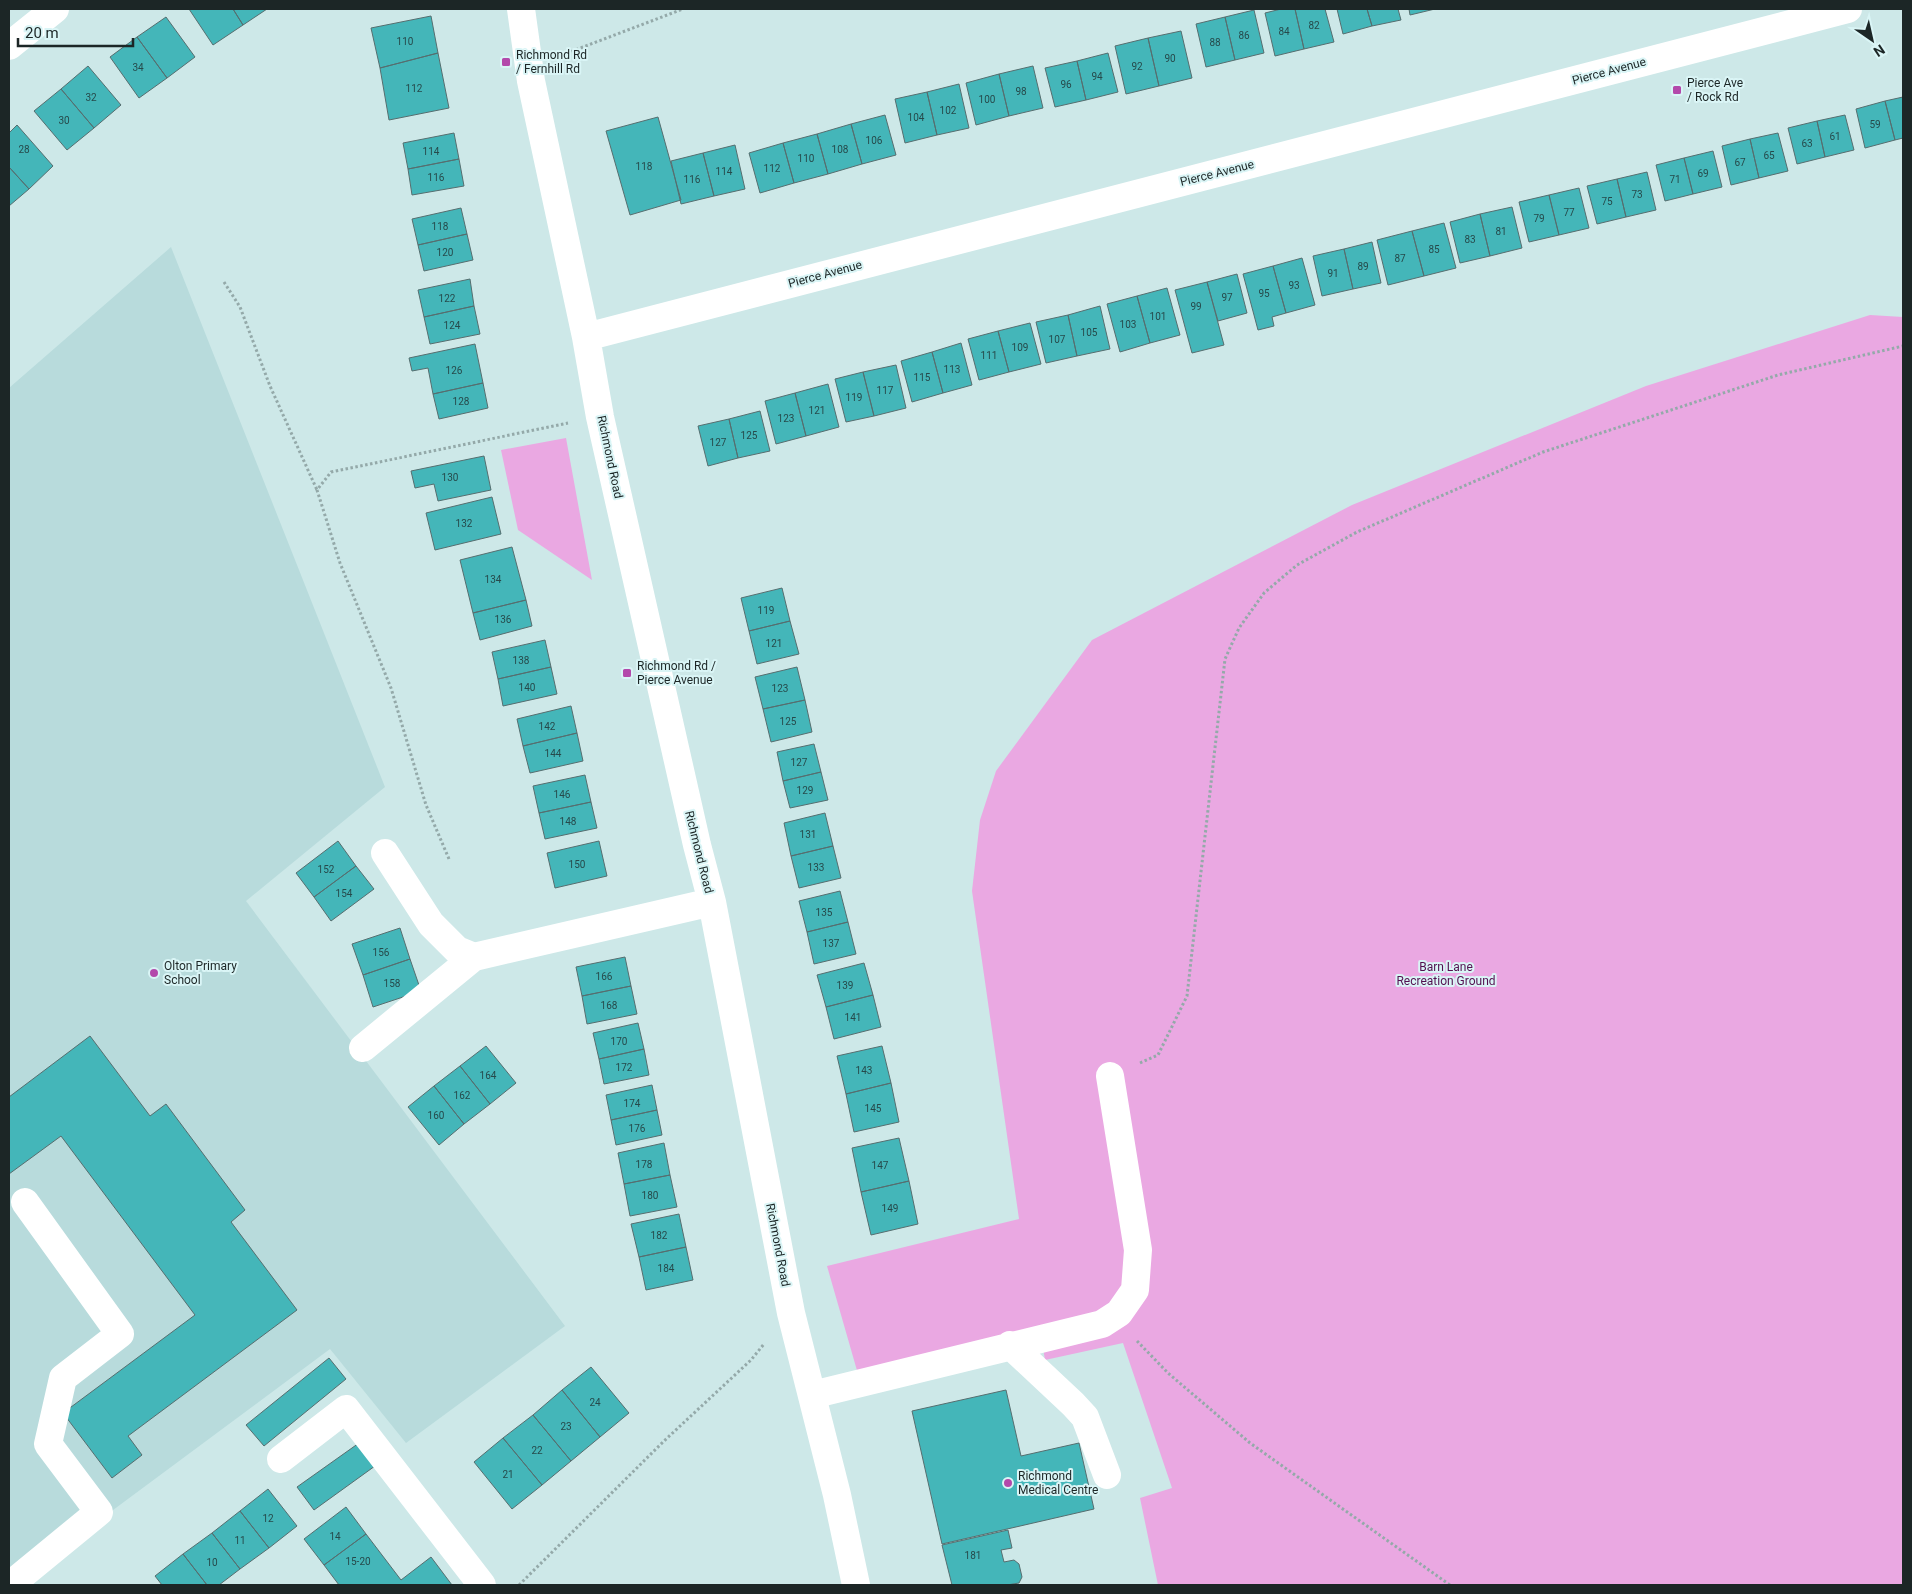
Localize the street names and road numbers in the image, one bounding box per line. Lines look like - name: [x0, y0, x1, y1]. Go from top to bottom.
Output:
- street label: Pierce Avenue: [1571, 54, 1647, 88]
- street label: Pierce Avenue: [1179, 157, 1255, 189]
- street label: Pierce Avenue: [787, 257, 863, 291]
- street label: Richmond Road: [594, 414, 626, 500]
- street label: Richmond Road: [682, 809, 716, 895]
- street label: Richmond Road: [763, 1202, 793, 1288]

